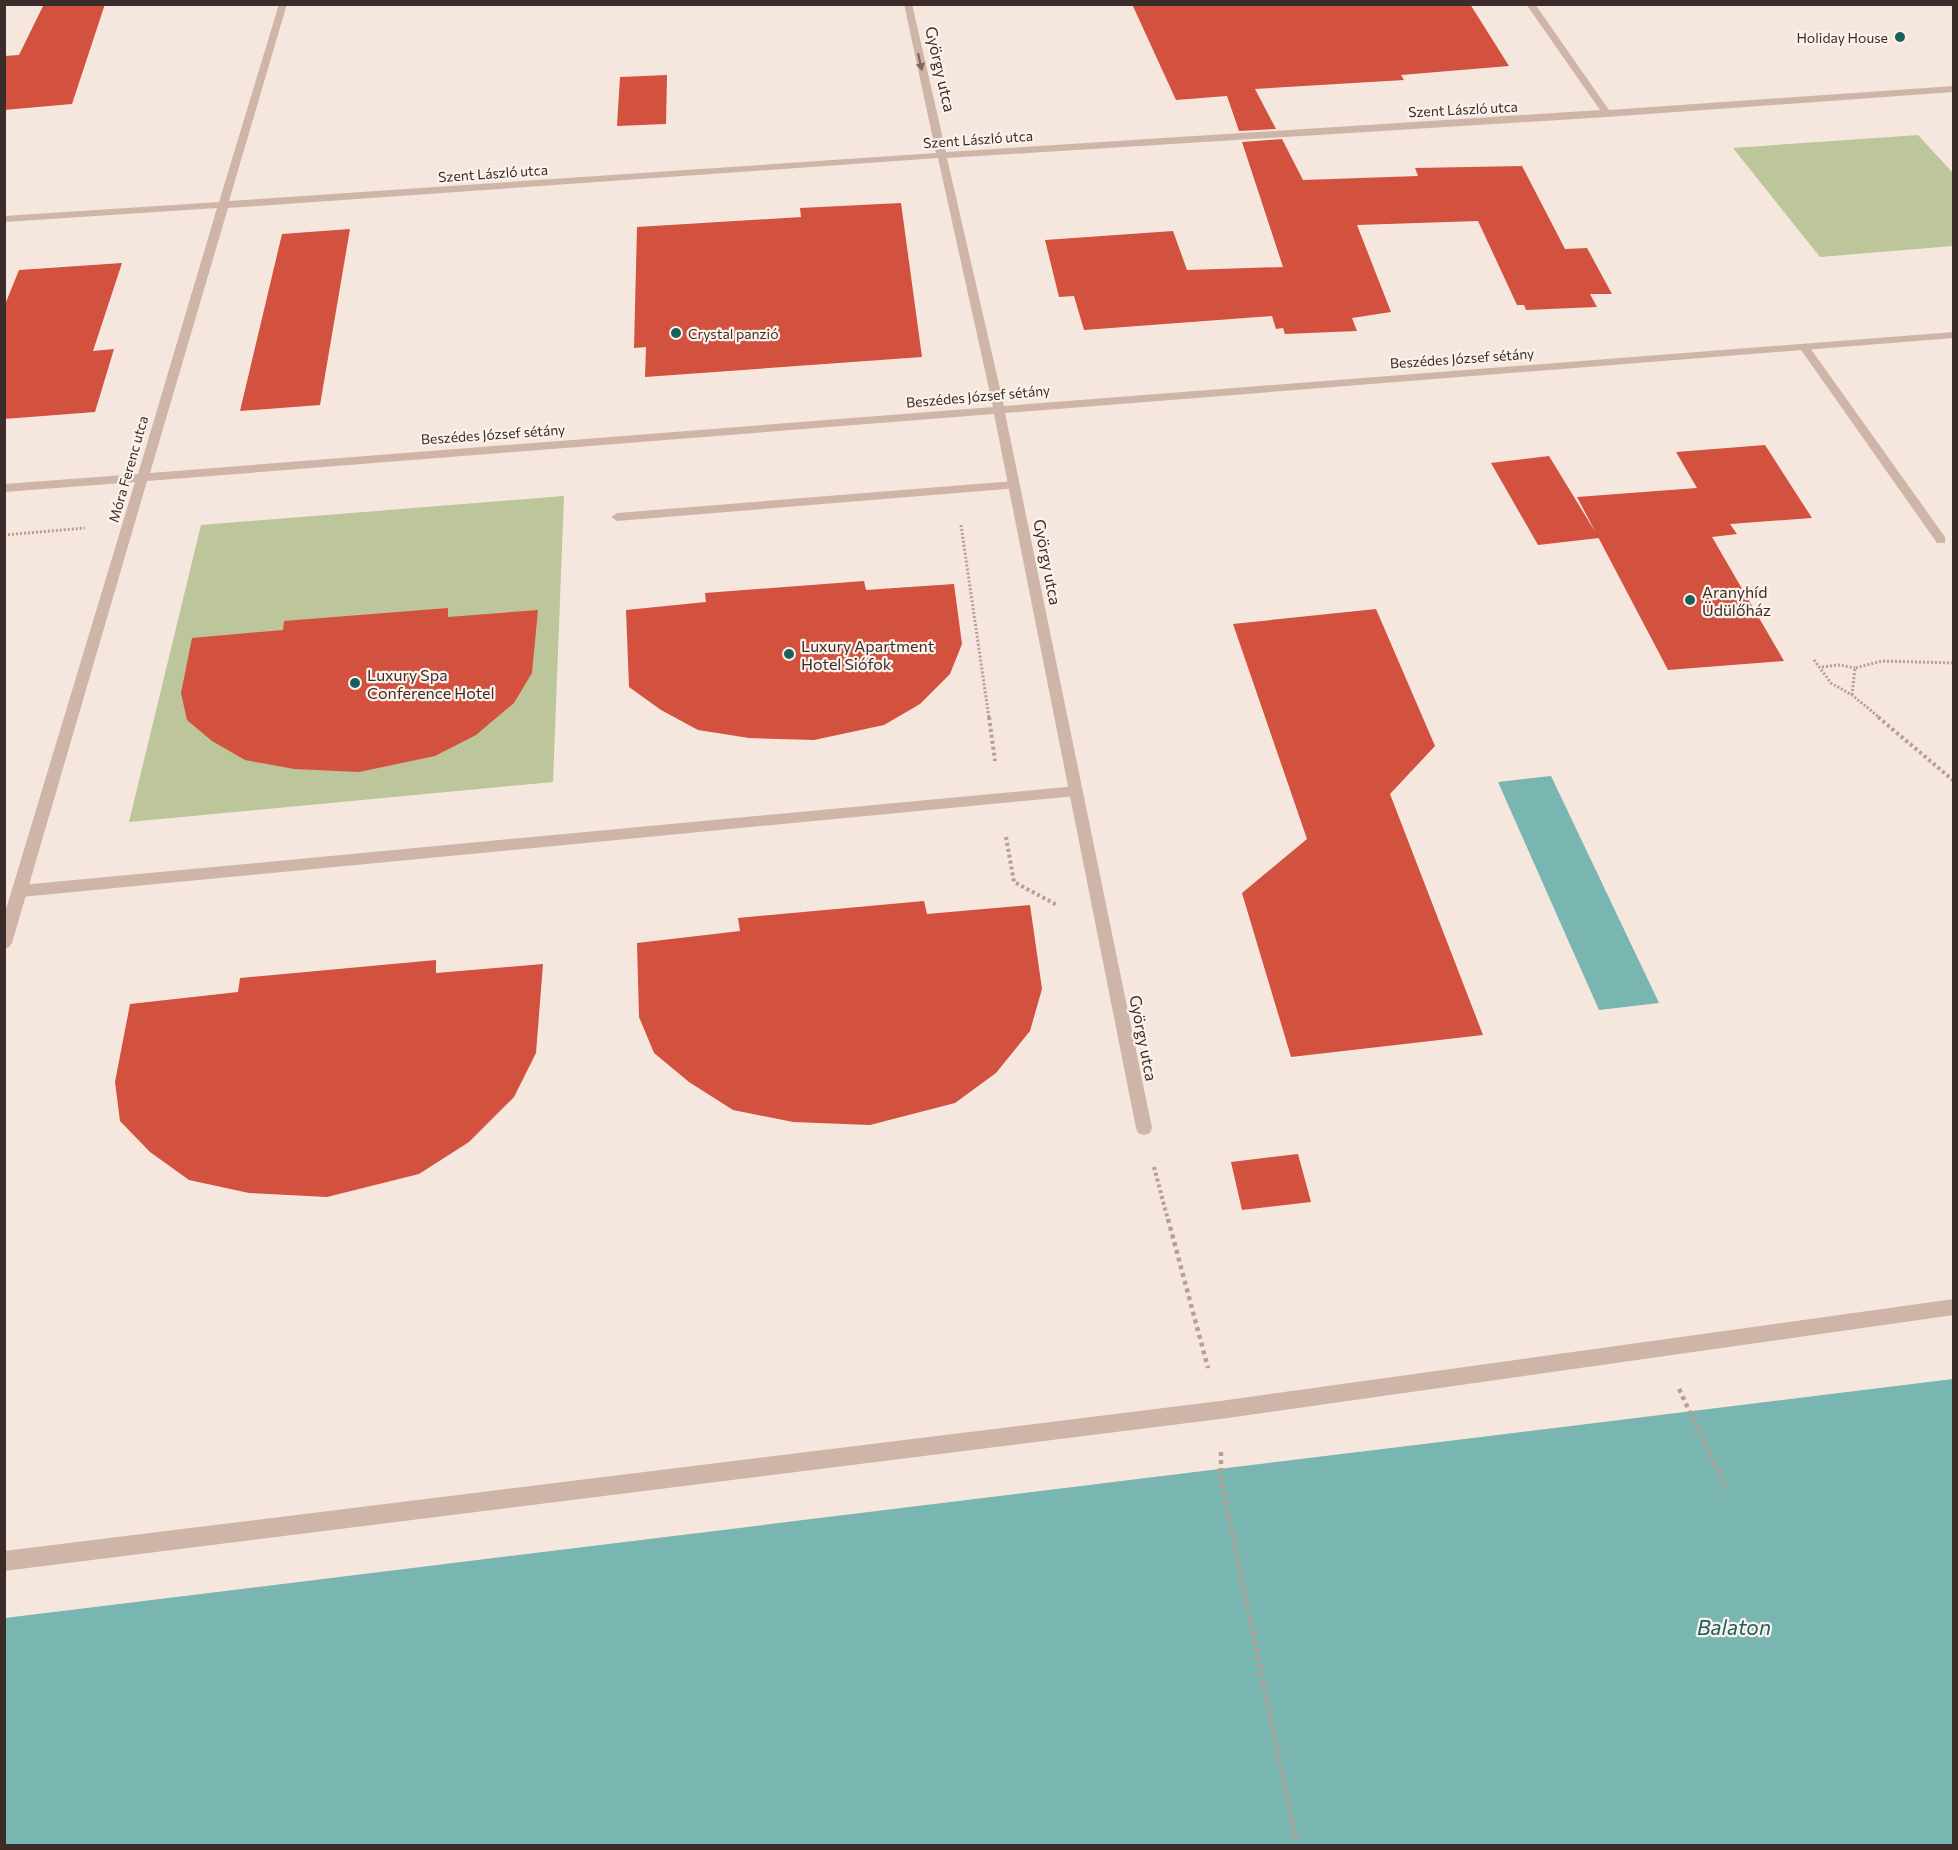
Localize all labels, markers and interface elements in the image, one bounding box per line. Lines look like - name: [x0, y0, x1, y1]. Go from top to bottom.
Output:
- street label: György utca: [922, 24, 960, 114]
- place label: Holiday House: [1796, 29, 1888, 46]
- marker: Holiday House: [1893, 30, 1907, 44]
- one-way arrow: [916, 52, 926, 71]
- street label: Szent László utca: [1408, 98, 1518, 120]
- street label: Szent László utca: [923, 127, 1033, 151]
- street label: Szent László utca: [438, 161, 548, 185]
- place label: Crystal panzió: [688, 325, 779, 342]
- marker: Crystal panzió: [669, 326, 683, 340]
- street label: Beszédes József sétány: [1389, 344, 1535, 372]
- street label: Beszédes József sétány: [905, 381, 1051, 411]
- street label: Móra Ferenc utca: [105, 414, 151, 524]
- street label: Beszédes József sétány: [420, 420, 566, 448]
- street label: György utca: [1030, 517, 1066, 607]
- place label: Aranyhíd Üdülőház: [1702, 582, 1771, 619]
- marker: Aranyhíd Üdülőház: [1683, 593, 1697, 607]
- place label: Luxury Apartment Hotel Siófok: [801, 636, 935, 673]
- marker: Luxury Apartment Hotel Siófok: [782, 647, 796, 661]
- place label: Luxury Spa Conference Hotel: [367, 665, 495, 702]
- marker: Luxury Spa Conference Hotel: [348, 676, 362, 690]
- street label: György utca: [1126, 993, 1162, 1083]
- water label: Balaton: [1697, 1614, 1771, 1639]

